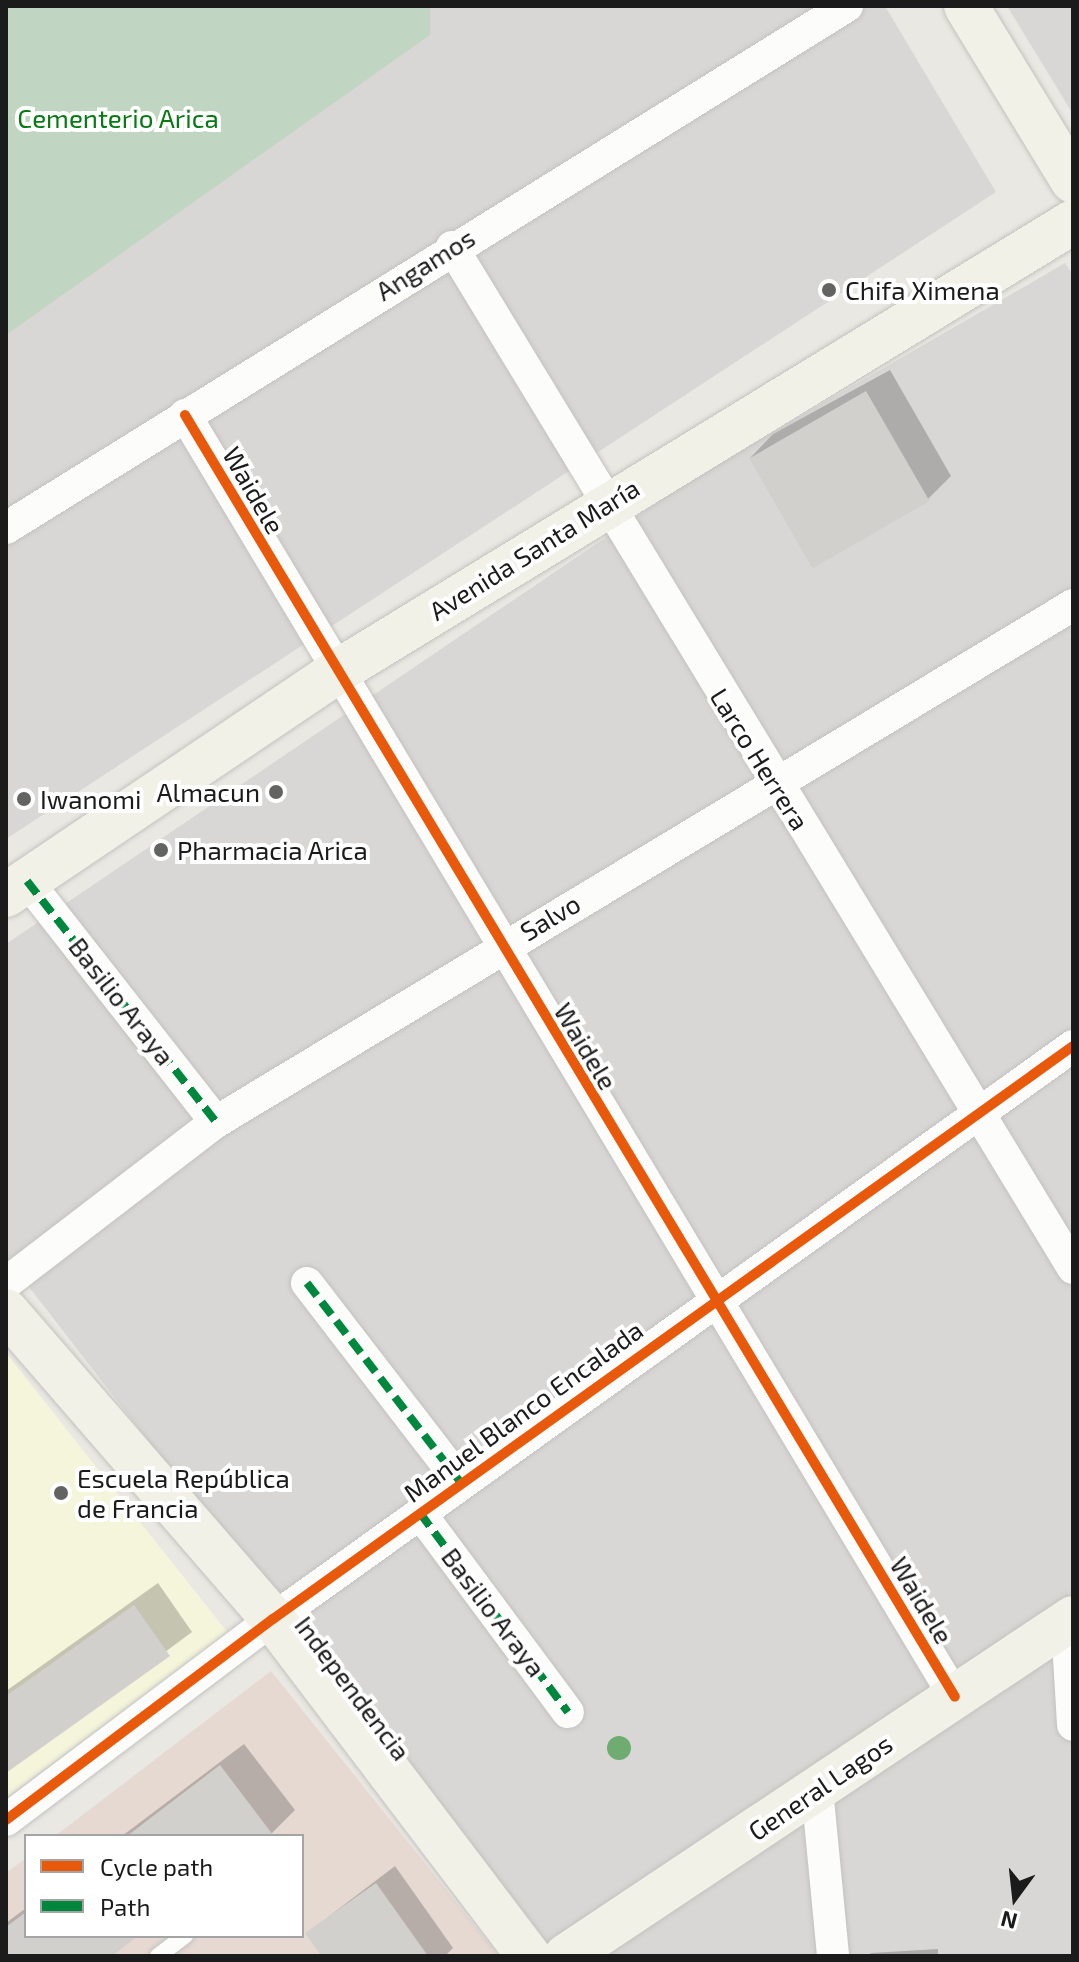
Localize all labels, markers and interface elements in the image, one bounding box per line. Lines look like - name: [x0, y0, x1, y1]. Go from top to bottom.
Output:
- park label: Cementerio Arica: [17, 102, 219, 134]
- street label: Angamos: [370, 221, 480, 307]
- place label: Chifa Ximena: [845, 274, 1000, 306]
- marker: Chifa Ximena: [820, 281, 838, 299]
- street label: Waidele: [217, 441, 291, 539]
- street label: Avenida Santa María: [423, 472, 645, 626]
- street label: Larco Herrera: [704, 682, 816, 836]
- place label: Almacun: [156, 776, 260, 808]
- place label: Iwanomi: [40, 783, 142, 815]
- marker: Almacun: [267, 783, 285, 801]
- marker: Iwanomi: [15, 790, 33, 808]
- place label: Pharmacia Arica: [177, 834, 368, 866]
- marker: Pharmacia Arica: [152, 841, 170, 859]
- street label: Salvo: [514, 887, 586, 947]
- street label: Basilio Araya: [62, 931, 182, 1071]
- street label: Waidele: [548, 997, 624, 1095]
- street label: Manuel Blanco Encalada: [397, 1314, 649, 1508]
- place label: Escuela República de Francia: [77, 1462, 290, 1524]
- marker: Escuela República de Francia: [52, 1484, 70, 1502]
- street label: Basilio Araya: [435, 1541, 553, 1683]
- street label: Waidele: [884, 1551, 960, 1649]
- street label: Independencia: [289, 1610, 417, 1766]
- street label: General Lagos: [742, 1727, 898, 1847]
- legend: [24, 1834, 304, 1938]
- text: Cycle path: [100, 1852, 213, 1881]
- north arrow: [975, 1858, 1055, 1938]
- text: Path: [100, 1892, 150, 1921]
- text: N: [998, 1907, 1020, 1936]

